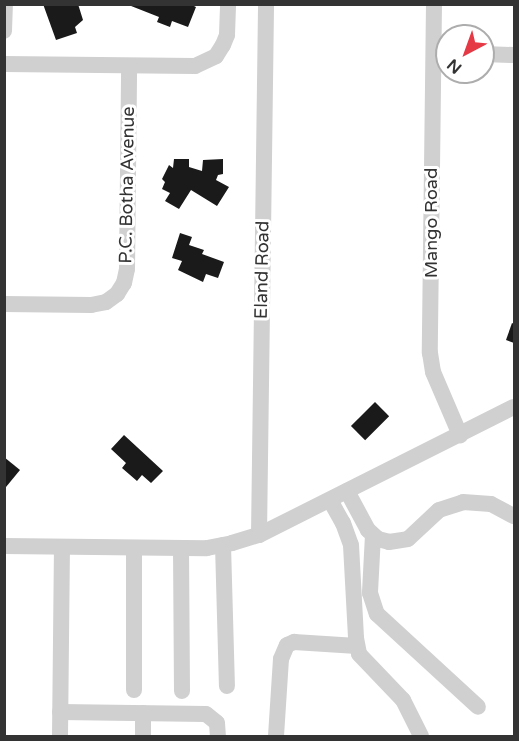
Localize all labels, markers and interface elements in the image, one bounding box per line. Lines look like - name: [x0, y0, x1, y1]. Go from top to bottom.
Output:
- north arrow: [435, 24, 495, 84]
- text: N: [443, 54, 466, 78]
- street label: P.C. Botha Avenue: [115, 106, 139, 264]
- street label: Mango Road: [420, 168, 442, 278]
- street label: Eland Road: [250, 221, 274, 319]

